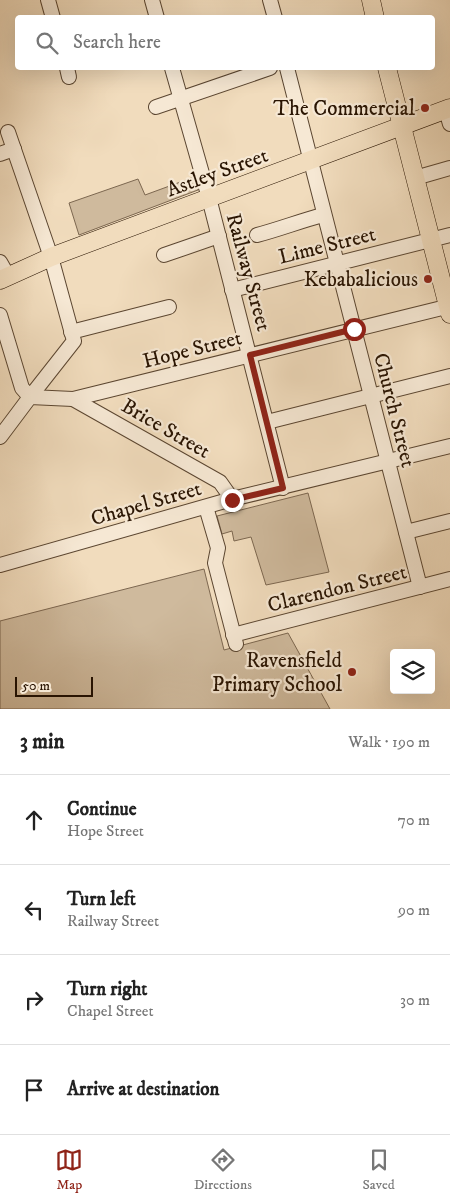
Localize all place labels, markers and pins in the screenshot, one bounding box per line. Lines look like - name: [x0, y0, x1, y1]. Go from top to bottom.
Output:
- place label: The Commercial: [273, 96, 416, 122]
- marker: The Commercial: [419, 102, 431, 114]
- place label: Kebabalicious: [304, 267, 418, 293]
- marker: Kebabalicious: [422, 273, 434, 285]
- place label: Ravensfield Primary School: [212, 648, 343, 698]
- marker: Ravensfield Primary School: [346, 666, 358, 678]

